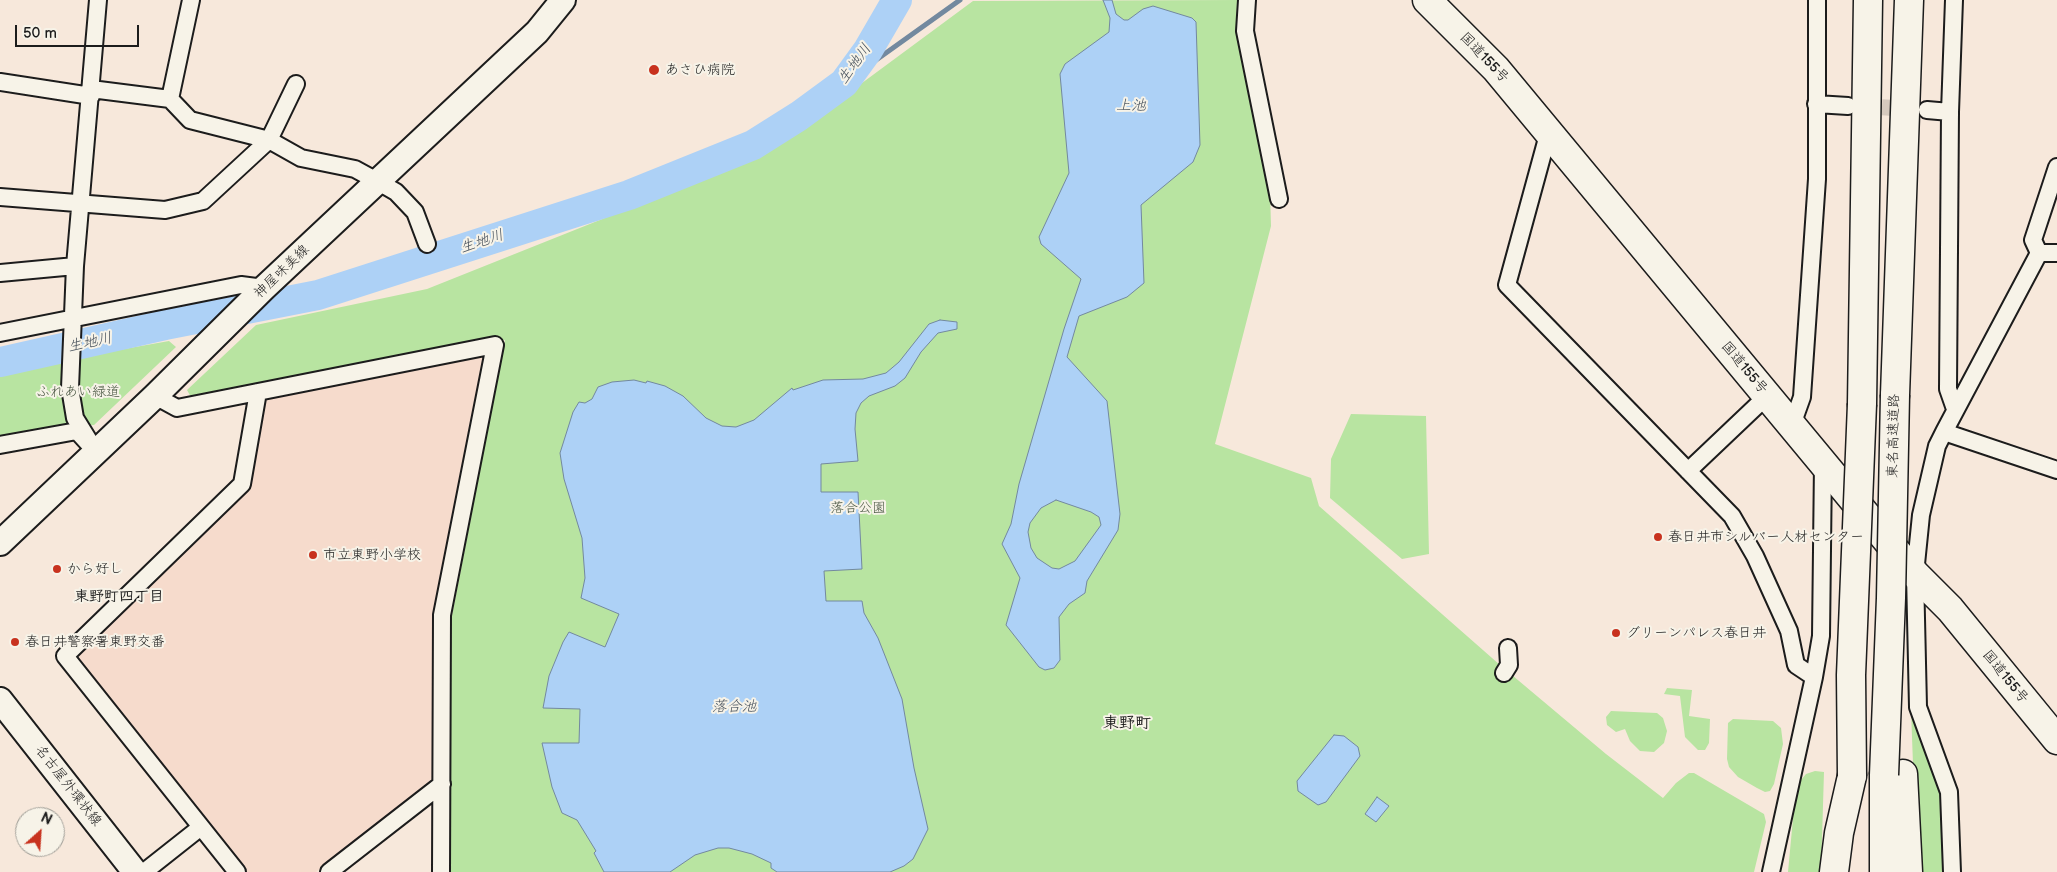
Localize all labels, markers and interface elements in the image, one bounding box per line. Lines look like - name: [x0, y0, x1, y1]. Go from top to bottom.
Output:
- scale bar: [18, 15, 141, 47]
- text: 50 m: [23, 24, 57, 43]
- street label: 国道155号: [1456, 29, 1512, 87]
- water label: 生地川: [834, 41, 876, 87]
- place label: あさひ病院: [665, 62, 735, 78]
- marker: あさひ病院: [647, 63, 661, 77]
- water label: 上池: [1116, 97, 1146, 115]
- water label: 生地川: [458, 226, 506, 258]
- street label: 神屋味美線: [251, 242, 313, 302]
- water label: 生地川: [66, 330, 114, 356]
- street label: 国道155号: [1717, 338, 1771, 398]
- park label: ふれあい緑道: [36, 384, 120, 400]
- street label: 東名高速道路: [1885, 394, 1903, 478]
- park label: 落合公園: [830, 500, 886, 516]
- place label: 春日井市シルバー人材センター: [1668, 529, 1864, 545]
- marker: 春日井市シルバー人材センター: [1652, 531, 1664, 543]
- place label: 市立東野小学校: [323, 547, 421, 563]
- marker: 市立東野小学校: [307, 549, 319, 561]
- place label: から好し: [67, 561, 123, 577]
- marker: から好し: [51, 563, 63, 575]
- district label: 東野町四丁目: [74, 588, 164, 606]
- place label: グリーンパレス春日井: [1626, 625, 1766, 641]
- marker: グリーンパレス春日井: [1610, 627, 1622, 639]
- place label: 春日井警察署東野交番: [25, 634, 165, 650]
- marker: 春日井警察署東野交番: [9, 636, 21, 648]
- street label: 国道155号: [1979, 647, 2031, 707]
- water label: 落合池: [712, 698, 756, 716]
- district label: 東野町: [1103, 714, 1151, 734]
- street label: 名古屋外環状線: [31, 742, 105, 830]
- north arrow: [15, 807, 65, 857]
- text: N: [38, 809, 55, 829]

